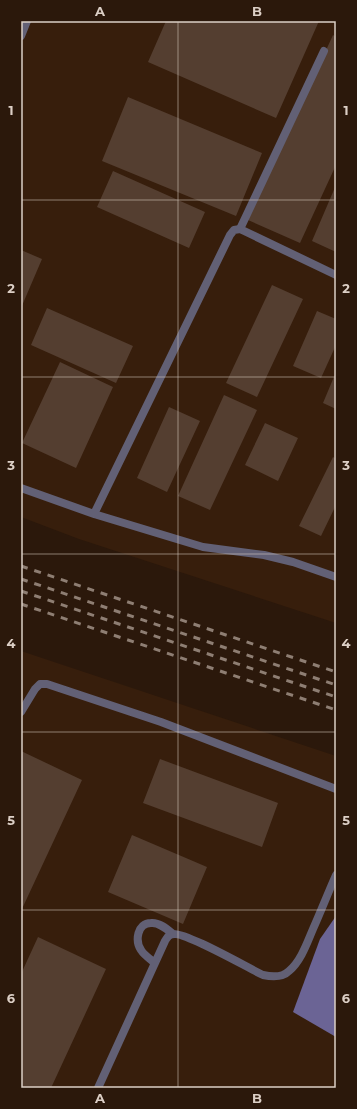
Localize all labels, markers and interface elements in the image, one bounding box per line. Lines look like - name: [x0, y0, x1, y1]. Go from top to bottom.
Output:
- text: A: [94, 3, 106, 19]
- text: B: [252, 3, 262, 19]
- text: 1: [8, 102, 14, 118]
- text: 1: [343, 102, 349, 118]
- text: 2: [7, 280, 15, 296]
- text: 2: [342, 280, 350, 296]
- text: 3: [6, 457, 15, 473]
- text: 3: [341, 457, 350, 473]
- text: 4: [7, 635, 16, 651]
- text: 4: [342, 635, 351, 651]
- text: 5: [7, 812, 15, 828]
- text: 5: [342, 812, 350, 828]
- text: 6: [7, 990, 16, 1006]
- text: 6: [342, 990, 351, 1006]
- text: A: [94, 1090, 106, 1106]
- text: B: [252, 1090, 262, 1106]

